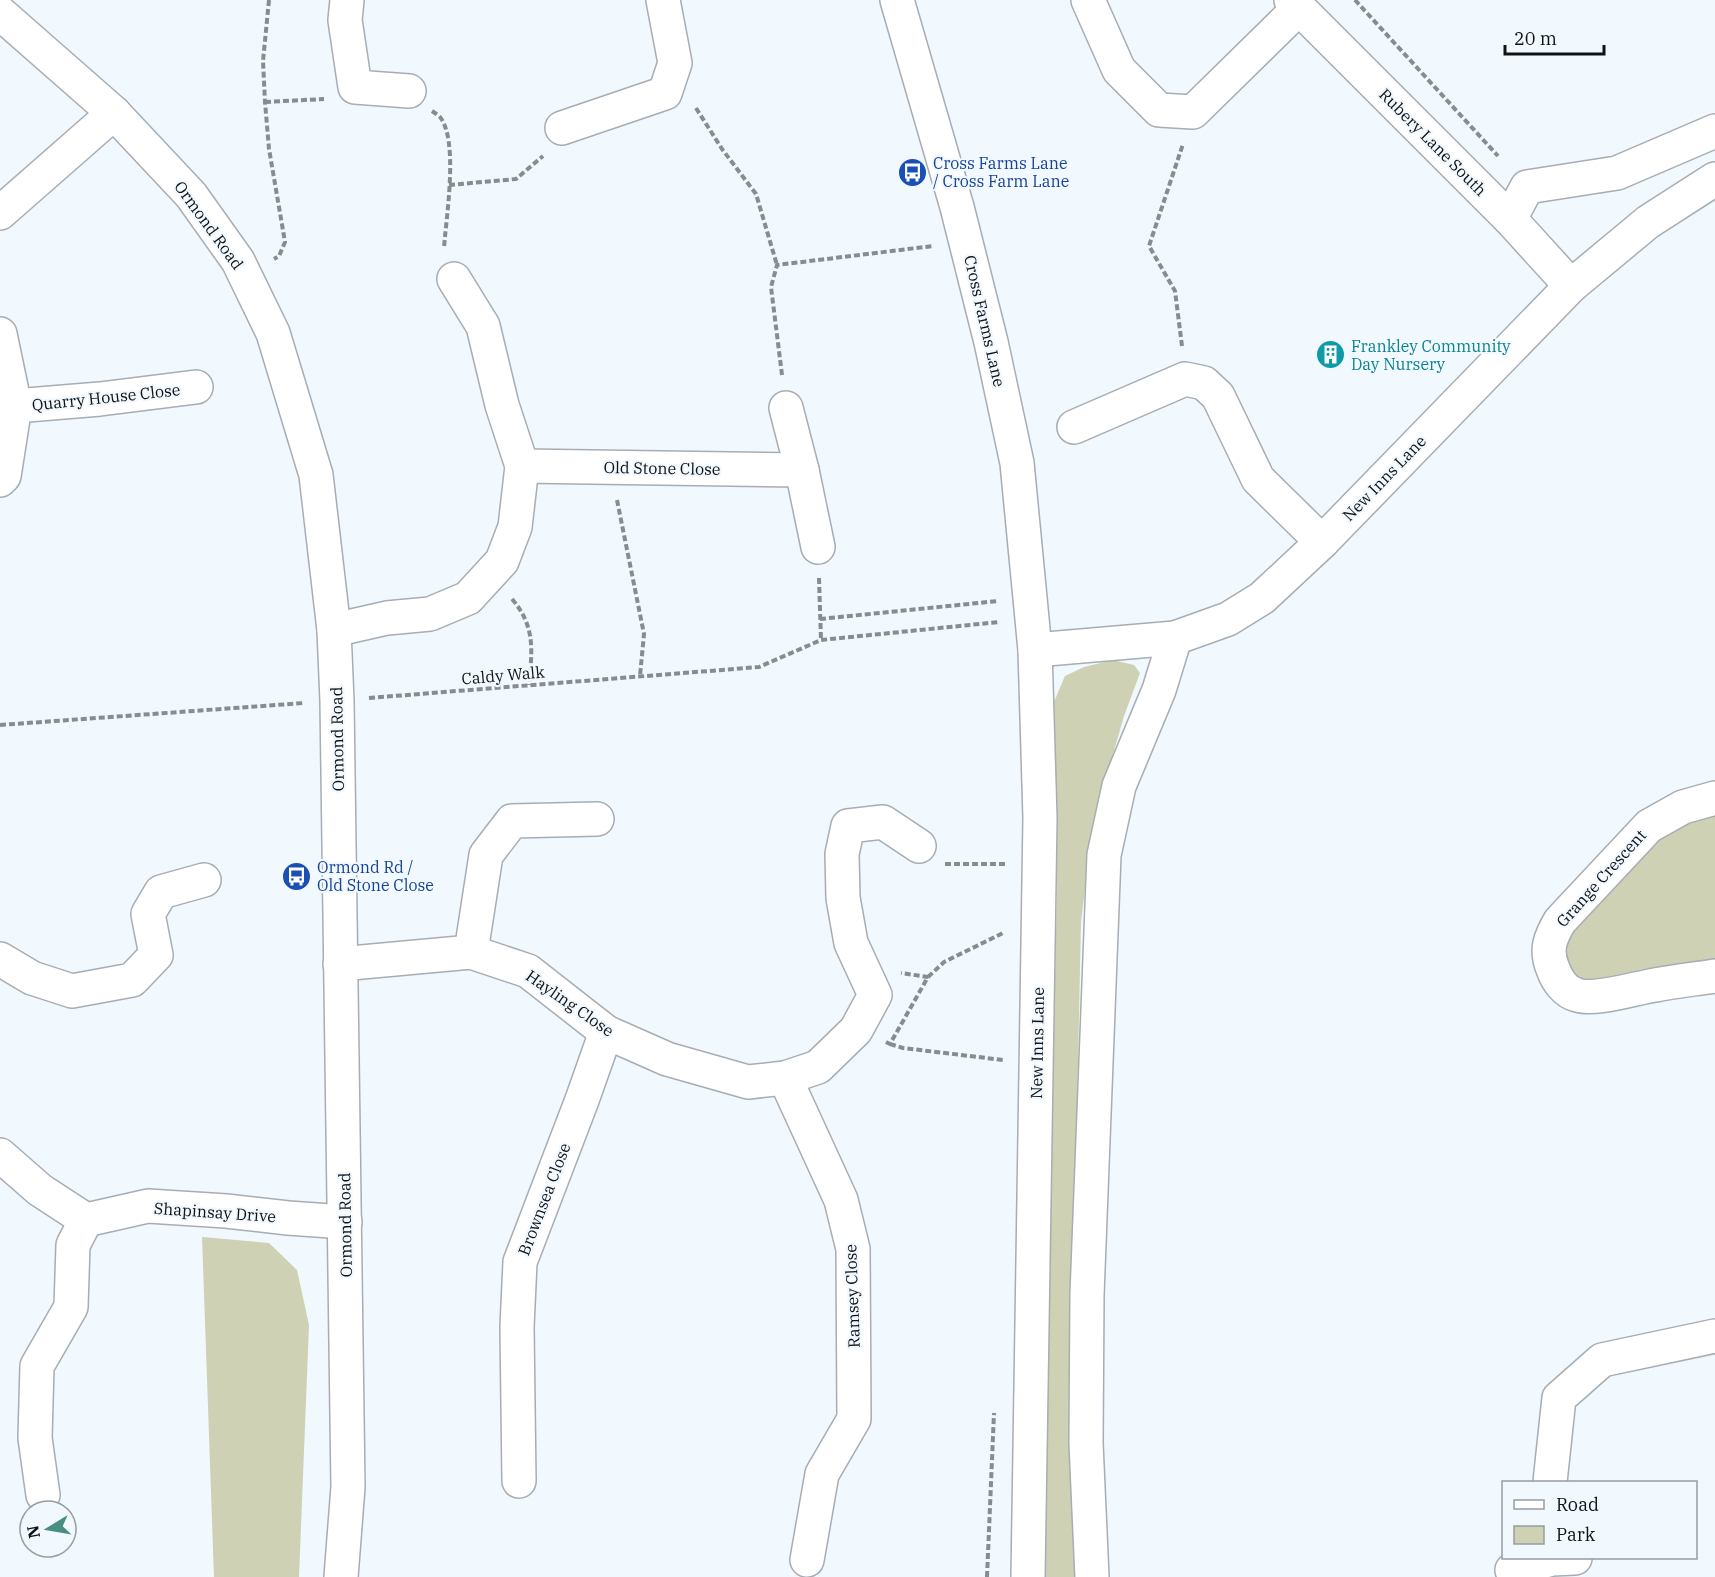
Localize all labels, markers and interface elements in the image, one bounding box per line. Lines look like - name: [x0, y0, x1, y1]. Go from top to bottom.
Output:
- scale bar: [1505, 18, 1604, 56]
- text: 20 m: [1514, 27, 1557, 50]
- street label: Rubery Lane South: [1375, 84, 1491, 200]
- place label: Cross Farms Lane / Cross Farm Lane: [933, 153, 1069, 191]
- bus stop icon: Cross Farms Lane / Cross Farm Lane: [896, 156, 928, 188]
- street label: Ormond Road: [170, 177, 248, 273]
- street label: Cross Farms Lane: [960, 253, 1010, 389]
- place label: Frankley Community Day Nursery: [1351, 336, 1511, 374]
- building icon: Frankley Community Day Nursery: [1314, 339, 1346, 371]
- street label: Quarry House Close: [31, 379, 181, 415]
- street label: New Inns Lane: [1338, 431, 1430, 525]
- street label: Old Stone Close: [603, 457, 721, 479]
- street label: Caldy Walk: [461, 661, 546, 689]
- street label: Ormond Road: [326, 686, 348, 791]
- street label: Grange Crescent: [1552, 825, 1650, 931]
- place label: Ormond Rd / Old Stone Close: [317, 857, 434, 895]
- bus stop icon: Ormond Rd / Old Stone Close: [280, 860, 312, 892]
- street label: Hayling Close: [522, 965, 618, 1041]
- street label: New Inns Lane: [1026, 987, 1048, 1099]
- street label: Brownsea Close: [513, 1140, 575, 1258]
- street label: Ormond Road: [334, 1172, 356, 1277]
- street label: Shapinsay Drive: [153, 1198, 277, 1226]
- street label: Ramsey Close: [840, 1244, 864, 1348]
- legend: [1502, 1481, 1697, 1559]
- text: Road: [1556, 1493, 1599, 1516]
- north arrow: [18, 1499, 78, 1559]
- text: Park: [1556, 1523, 1596, 1546]
- text: N: [22, 1524, 44, 1540]

